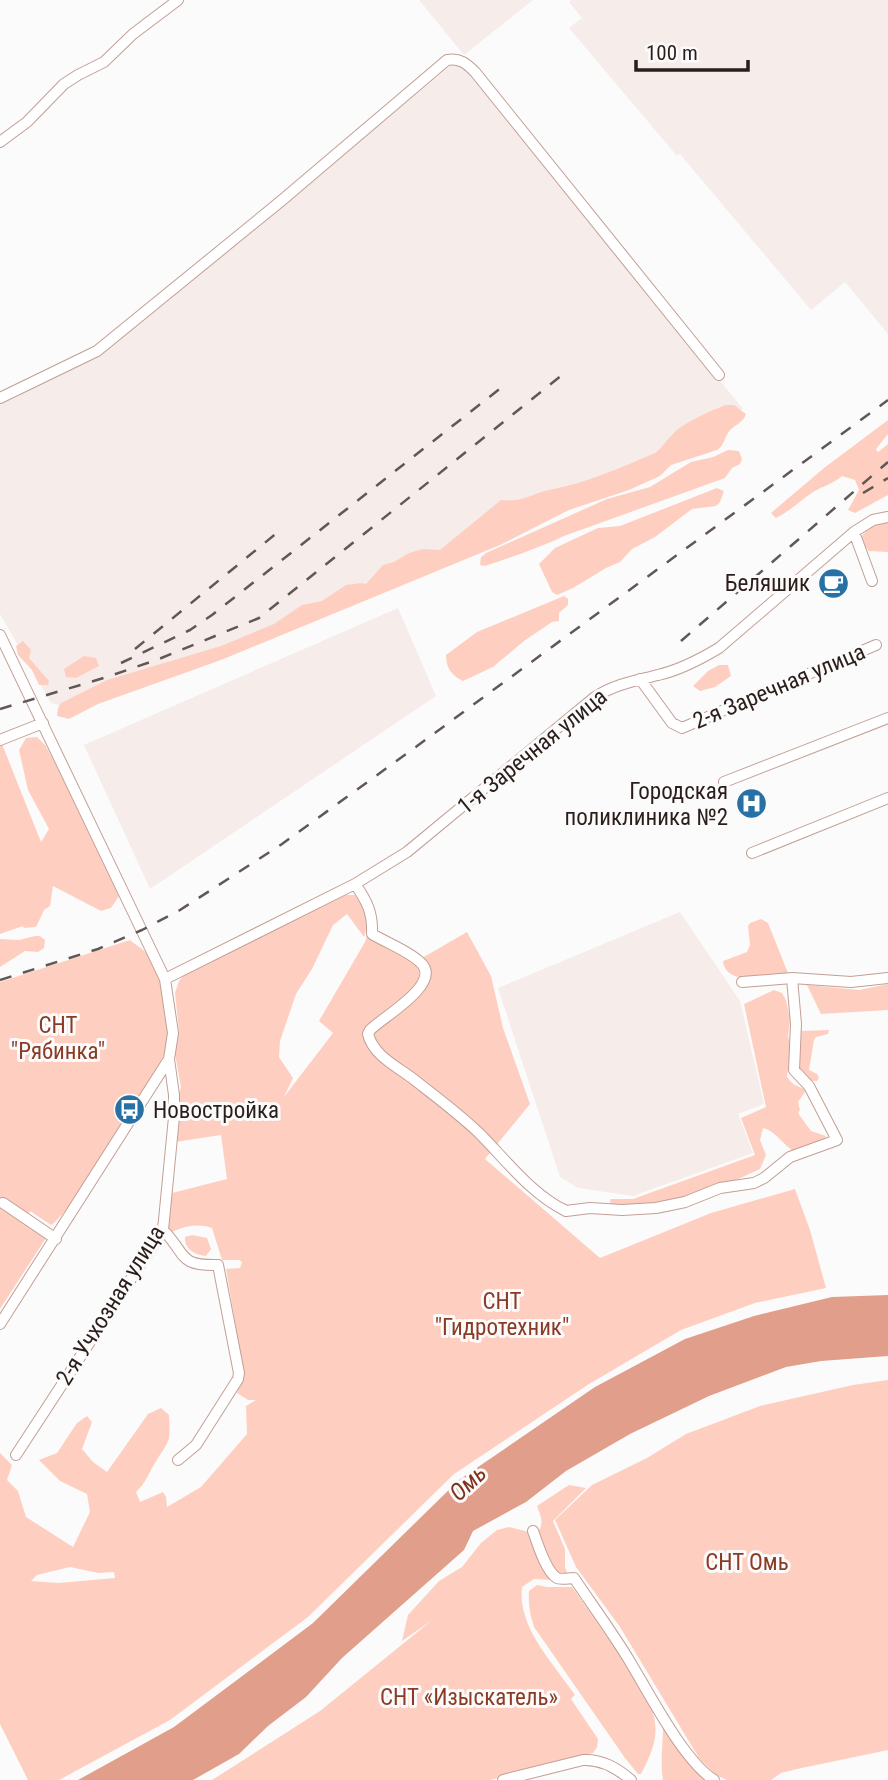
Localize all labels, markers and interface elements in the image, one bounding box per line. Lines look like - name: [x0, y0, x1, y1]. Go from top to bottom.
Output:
- scale bar: [636, 28, 748, 72]
- text: 100 m: [646, 41, 698, 65]
- cafe icon: Беляшик: [816, 566, 850, 600]
- place label: Беляшик: [725, 570, 810, 597]
- street label: 2-я Заречная улица: [689, 638, 869, 735]
- street label: 1-я Заречная улица: [452, 683, 612, 820]
- place label: Городская поликлиника №2: [564, 778, 728, 831]
- hospital icon: Городская поликлиника №2: [734, 787, 768, 821]
- park label: СНТ "Рябинка": [11, 1012, 105, 1065]
- bus stop icon: Новостройка: [113, 1093, 147, 1127]
- place label: Новостройка: [153, 1097, 279, 1124]
- street label: 2-я Учхозная улица: [50, 1220, 170, 1390]
- park label: СНТ "Гидротехник": [435, 1288, 569, 1341]
- water label: Омь: [444, 1459, 492, 1507]
- park label: СНТ Омь: [705, 1549, 789, 1576]
- park label: СНТ «Изыскатель»: [380, 1684, 558, 1711]

